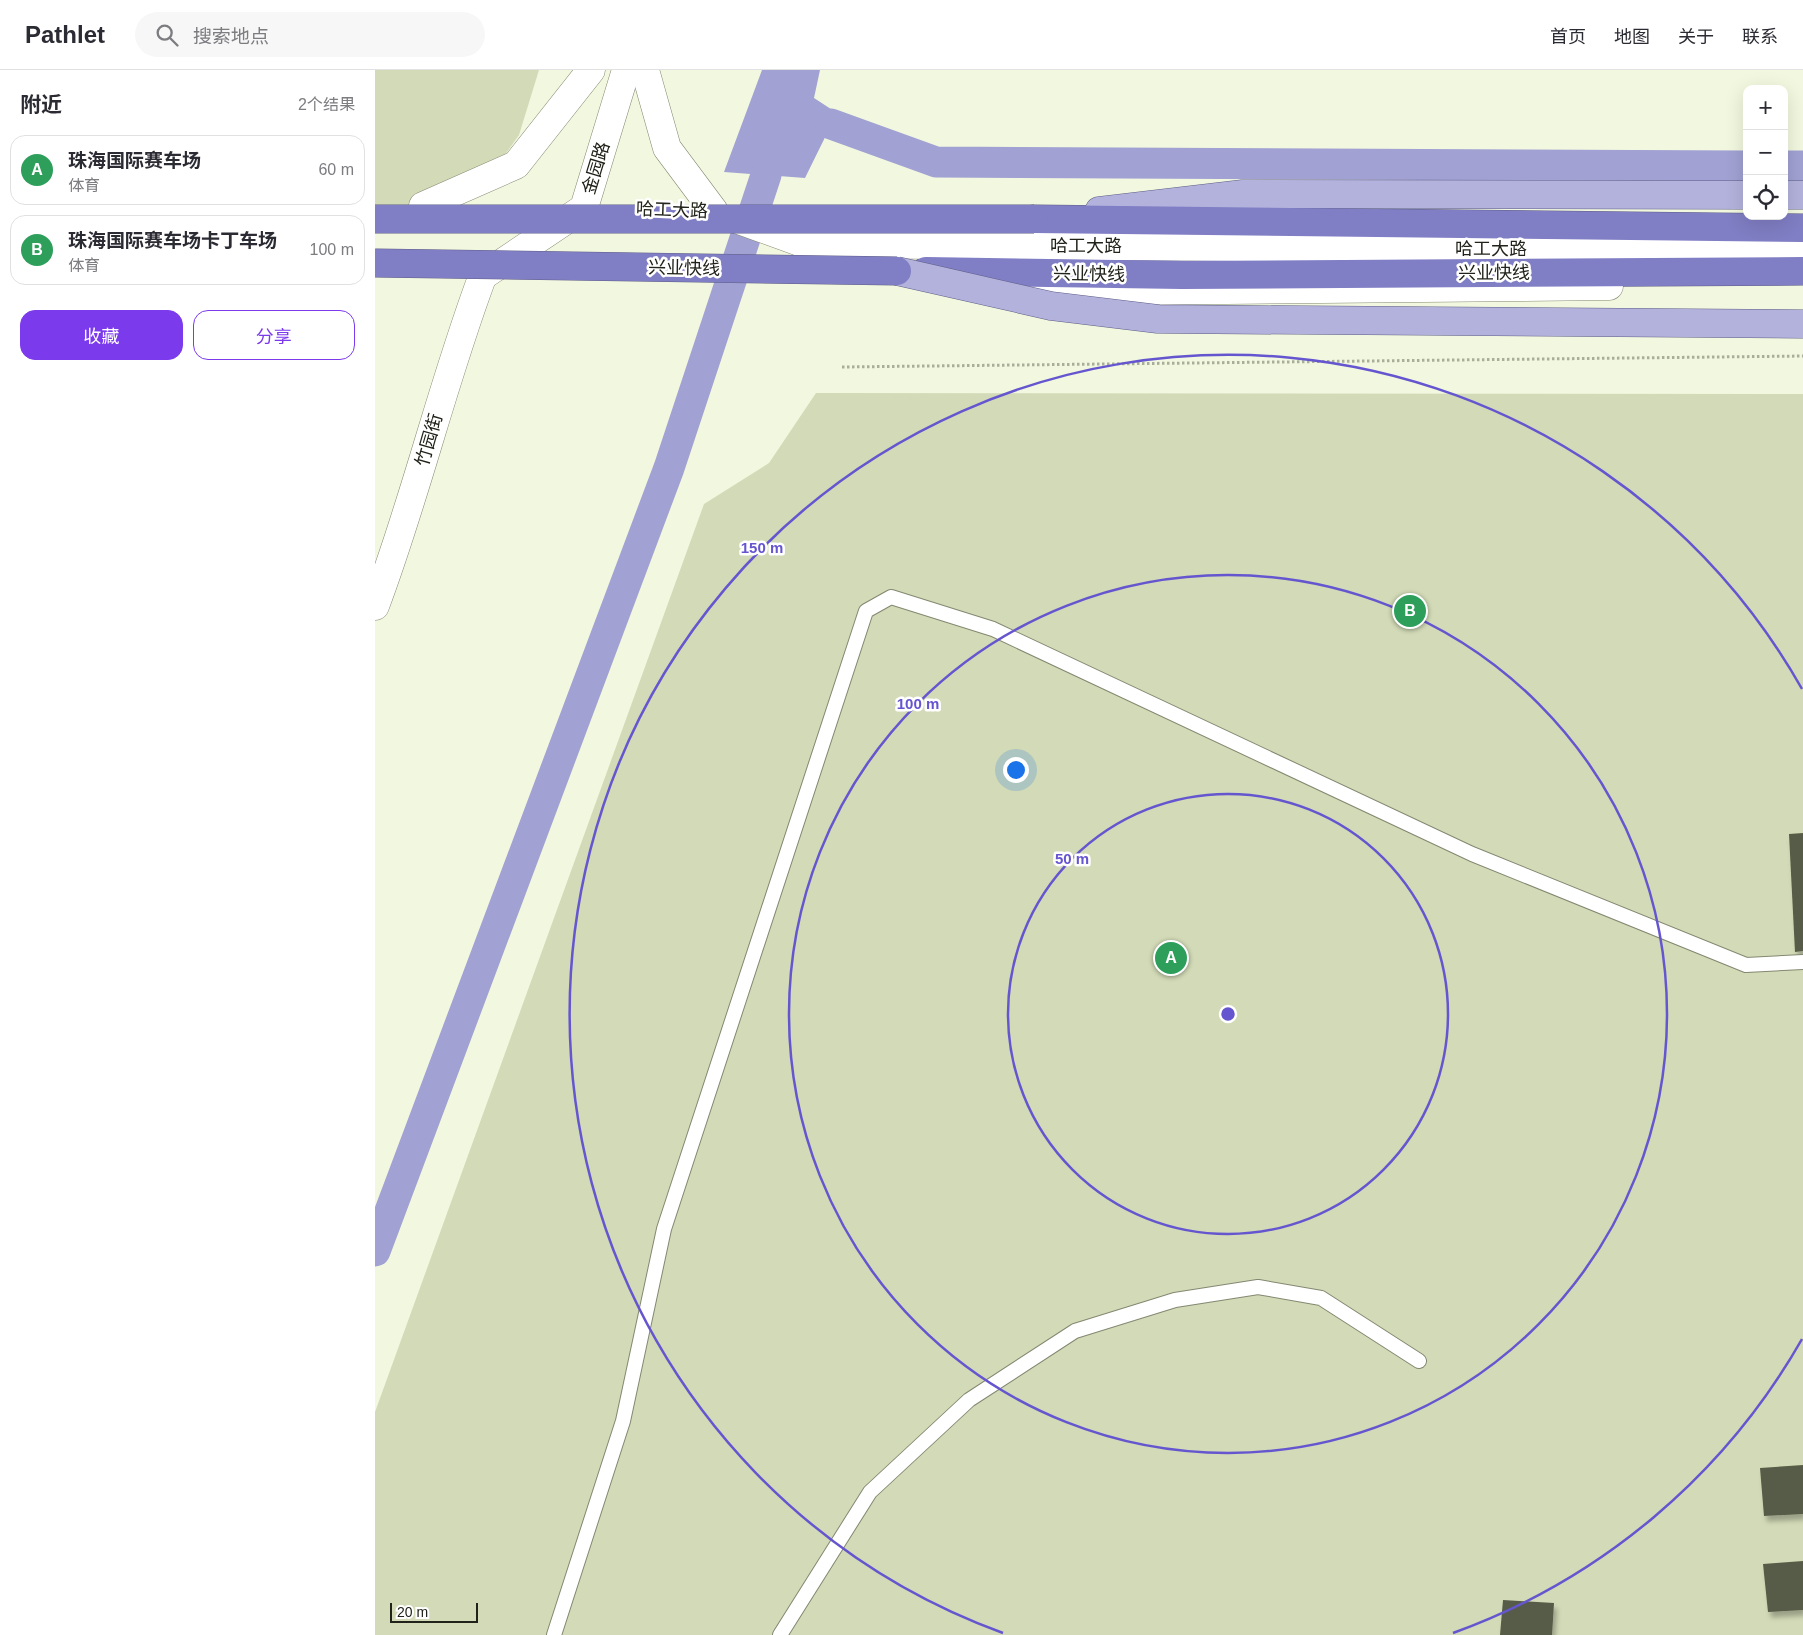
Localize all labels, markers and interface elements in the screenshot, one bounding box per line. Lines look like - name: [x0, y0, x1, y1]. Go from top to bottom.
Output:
- search box: [135, 12, 485, 57]
- text: Pathlet: [25, 21, 105, 48]
- icon: search: [153, 21, 181, 49]
- text: 搜索地点: [193, 26, 269, 47]
- text: 首页: [1550, 27, 1586, 47]
- text: 地图: [1614, 27, 1650, 47]
- text: 关于: [1678, 27, 1714, 47]
- text: 联系: [1742, 27, 1778, 47]
- map controls: [1743, 85, 1788, 220]
- button: +: [1743, 85, 1788, 130]
- text: 附近: [20, 93, 62, 116]
- text: 2个结果: [298, 96, 355, 113]
- button: −: [1743, 130, 1788, 175]
- street label: 金园路: [579, 139, 613, 197]
- text: 珠海国际赛车场: [68, 150, 201, 171]
- text: A: [31, 161, 43, 178]
- text: 60 m: [318, 161, 354, 178]
- button: locate: [1743, 175, 1788, 220]
- text: 体育: [68, 177, 100, 194]
- street label: 哈工大路: [636, 199, 708, 221]
- text: 珠海国际赛车场卡丁车场: [68, 230, 277, 251]
- street label: 哈工大路: [1050, 236, 1122, 256]
- street label: 哈工大路: [1455, 239, 1527, 259]
- text: B: [31, 241, 43, 258]
- text: 100 m: [310, 241, 354, 258]
- text: 体育: [68, 257, 100, 274]
- street label: 兴业快线: [648, 257, 720, 279]
- street label: 兴业快线: [1053, 263, 1125, 285]
- street label: 兴业快线: [1458, 263, 1530, 283]
- button: 收藏: [20, 310, 183, 360]
- button: 分享: [193, 310, 355, 360]
- street label: 竹园街: [412, 411, 446, 469]
- text: 150 m: [741, 539, 783, 556]
- pin: B: [1394, 592, 1426, 630]
- text: 100 m: [897, 695, 939, 712]
- your location: [1003, 757, 1029, 783]
- text: 50 m: [1055, 850, 1089, 867]
- pin: A: [1155, 939, 1187, 977]
- centre of rings: [1219, 1005, 1237, 1023]
- scale bar: [390, 1600, 477, 1623]
- text: 20 m: [397, 1604, 428, 1620]

